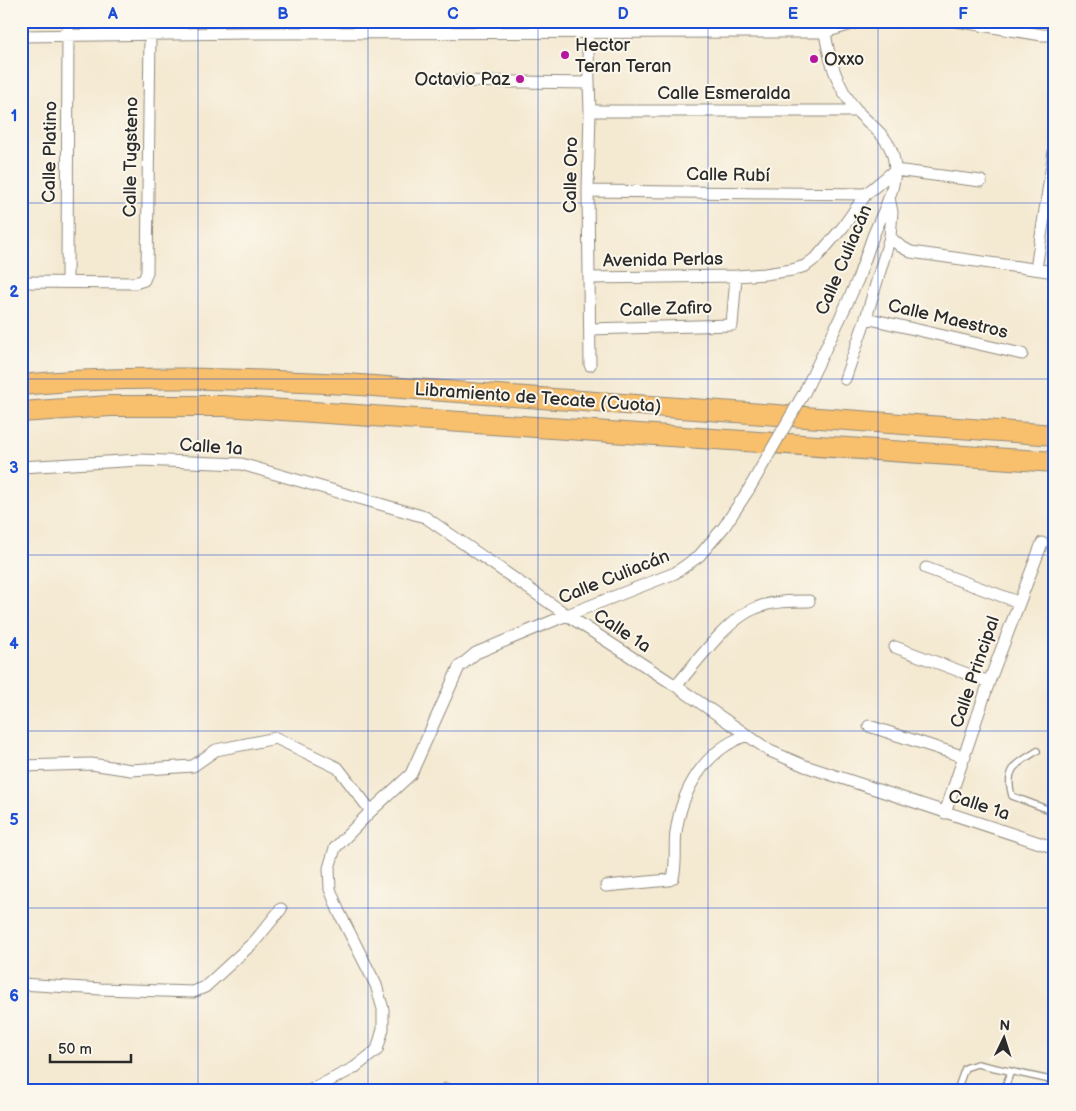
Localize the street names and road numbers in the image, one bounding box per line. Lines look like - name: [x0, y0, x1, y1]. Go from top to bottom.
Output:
- street label: Calle Esmeralda: [657, 83, 791, 104]
- street label: Calle Tugsteno: [119, 96, 143, 218]
- street label: Calle Platino: [39, 101, 61, 203]
- street label: Calle Oro: [560, 137, 582, 213]
- street label: Calle Rubí: [686, 164, 771, 186]
- street label: Calle Culiacán: [811, 202, 877, 318]
- street label: Avenida Perlas: [603, 248, 723, 272]
- street label: Calle Maestros: [886, 295, 1010, 343]
- street label: Calle Zafiro: [619, 297, 713, 321]
- street label: Libramiento de Tecate (Cuota): [414, 379, 662, 417]
- street label: Calle 1a: [179, 434, 243, 460]
- street label: Calle Culiacán: [556, 545, 672, 609]
- street label: Calle 1a: [590, 605, 654, 657]
- street label: Calle Principal: [946, 613, 1004, 731]
- street label: Calle 1a: [946, 785, 1012, 825]

